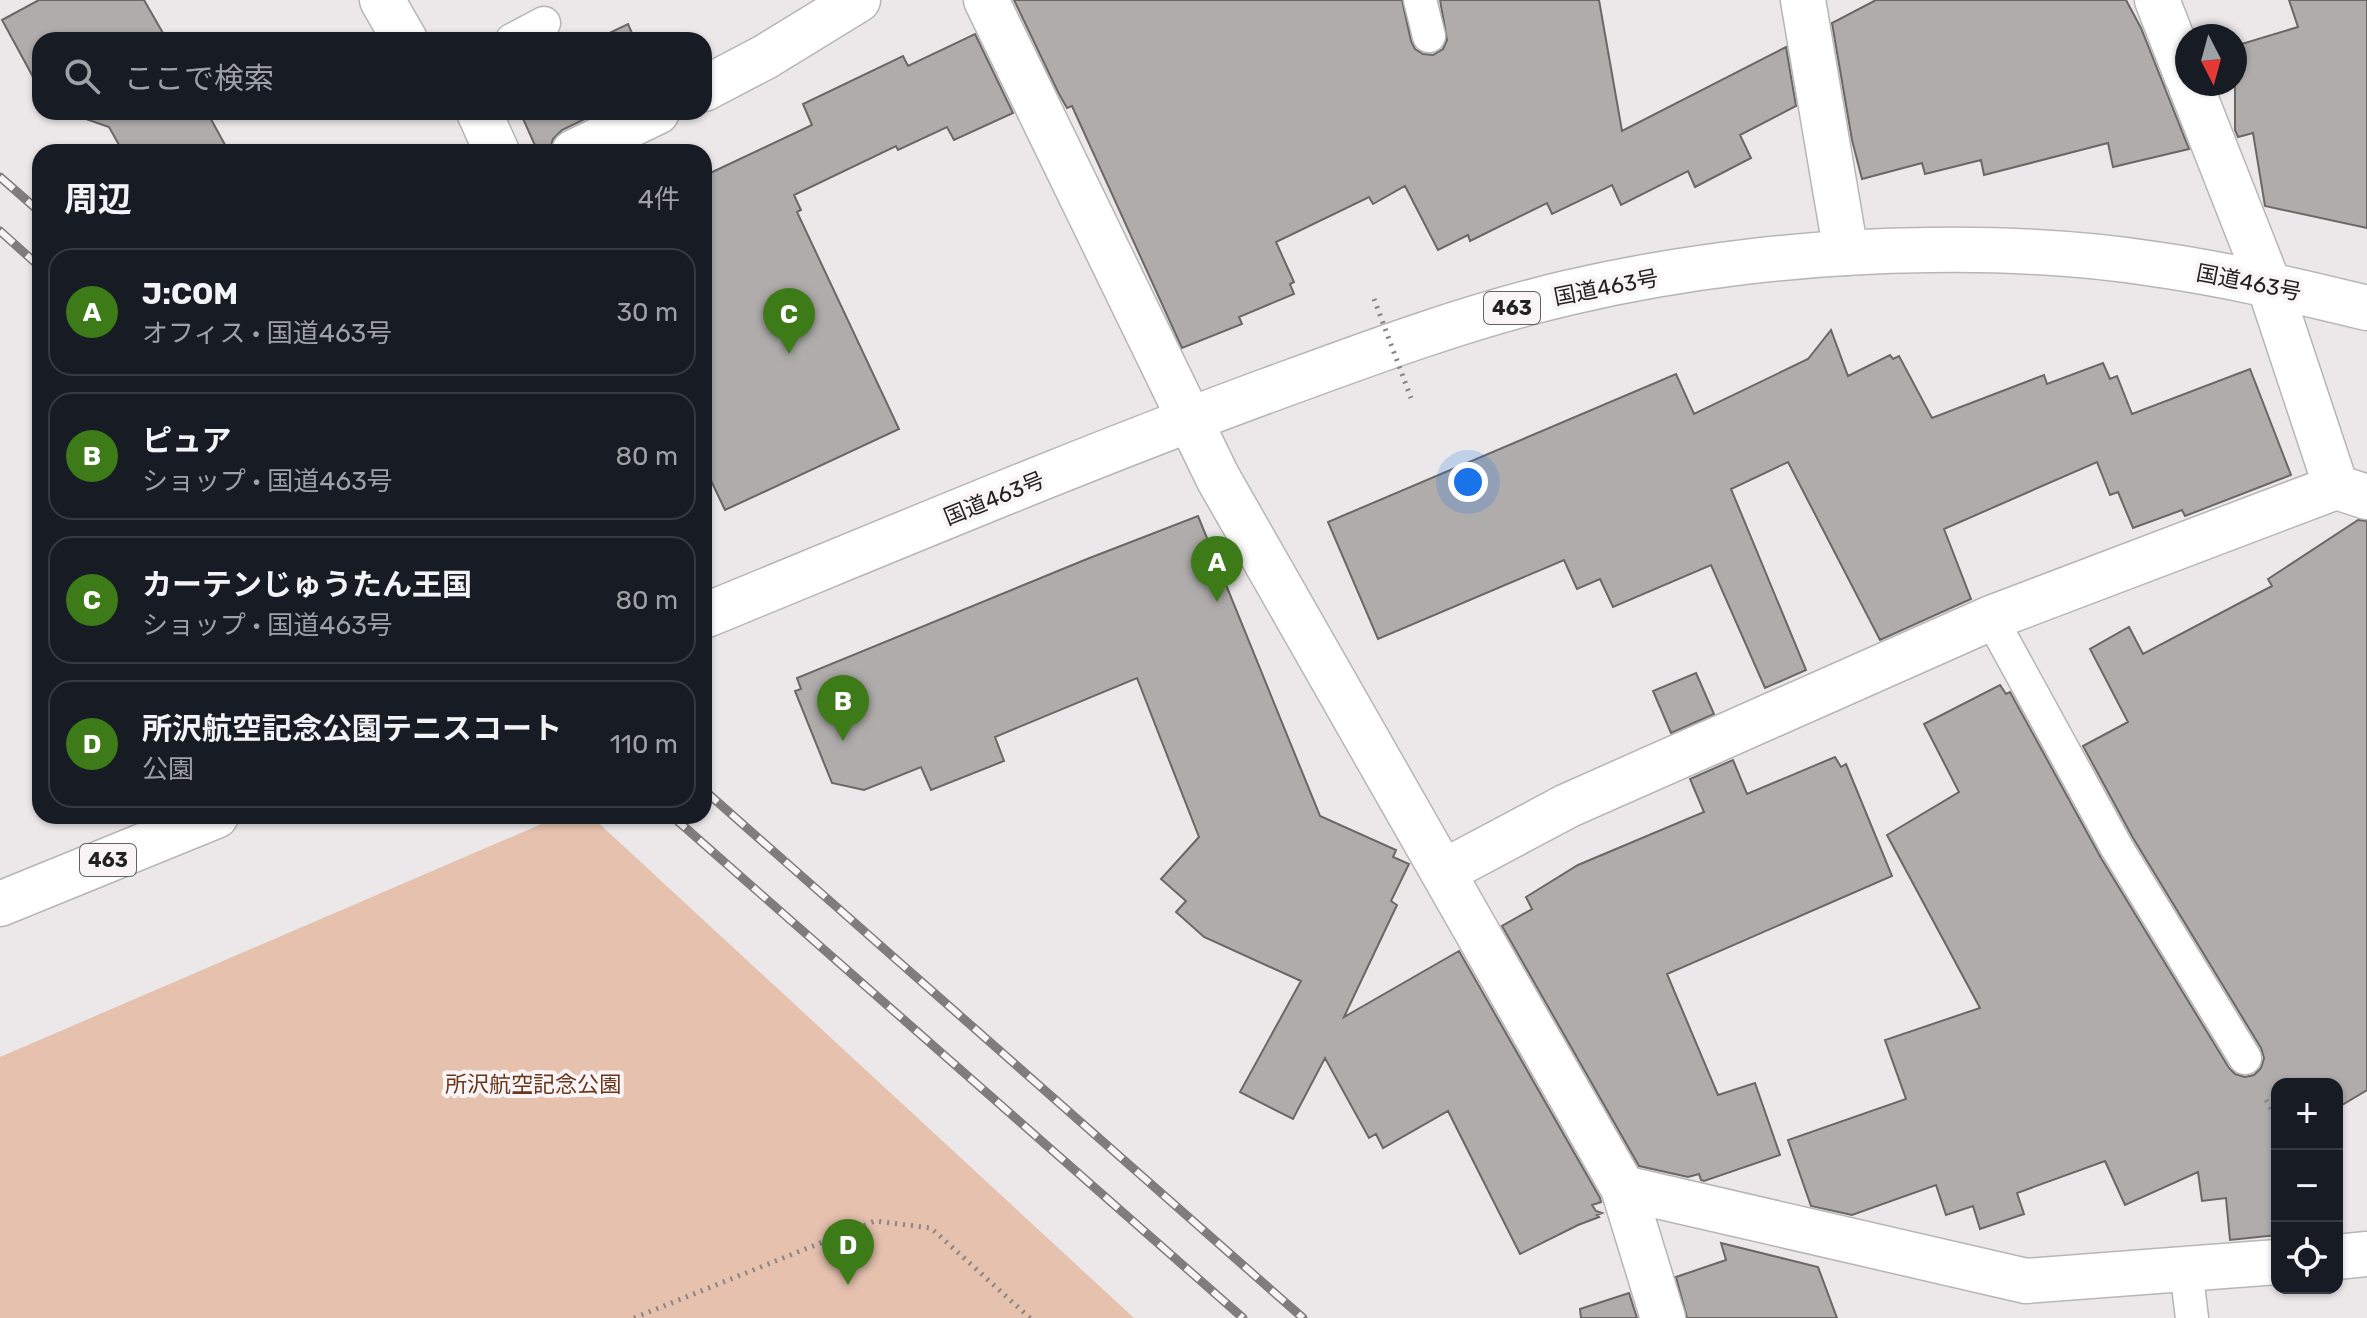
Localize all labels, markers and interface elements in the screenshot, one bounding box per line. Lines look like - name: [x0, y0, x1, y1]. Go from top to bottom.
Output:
- north arrow: [2175, 24, 2247, 96]
- search box: [32, 32, 712, 120]
- icon: search: [60, 54, 104, 98]
- text: ここで検索: [124, 61, 274, 97]
- text: 周辺: [64, 179, 132, 220]
- text: 4件: [638, 184, 680, 215]
- street label: 国道463号: [2194, 259, 2304, 306]
- street label: 国道463号: [1551, 264, 1661, 311]
- text: J:COM: [142, 276, 238, 312]
- pin: C: [763, 288, 815, 354]
- road number: 463: [1484, 292, 1540, 324]
- text: A: [83, 297, 101, 328]
- text: 30 m: [616, 297, 678, 328]
- text: オフィス · 国道463号: [142, 318, 392, 349]
- text: ピュア: [142, 423, 231, 459]
- text: B: [83, 441, 101, 472]
- text: 80 m: [615, 441, 678, 472]
- your location: [1448, 462, 1488, 502]
- text: ショップ · 国道463号: [142, 466, 393, 497]
- street label: 国道463号: [940, 466, 1048, 531]
- pin: A: [1191, 536, 1243, 602]
- text: カーテンじゅうたん王国: [142, 567, 472, 603]
- text: C: [83, 585, 101, 616]
- text: 80 m: [615, 585, 678, 616]
- text: ショップ · 国道463号: [142, 610, 393, 641]
- pin: B: [817, 675, 869, 741]
- text: 所沢航空記念公園テニスコート: [142, 711, 562, 747]
- text: D: [83, 729, 101, 760]
- text: 110 m: [610, 729, 678, 760]
- text: 公園: [142, 754, 194, 785]
- road number: 463: [80, 844, 136, 876]
- park label: 所沢航空記念公園: [445, 1071, 621, 1098]
- map controls: [2271, 1078, 2343, 1294]
- button: +: [2271, 1078, 2343, 1150]
- button: −: [2271, 1150, 2343, 1222]
- pin: D: [822, 1219, 874, 1285]
- button: locate: [2271, 1222, 2343, 1294]

